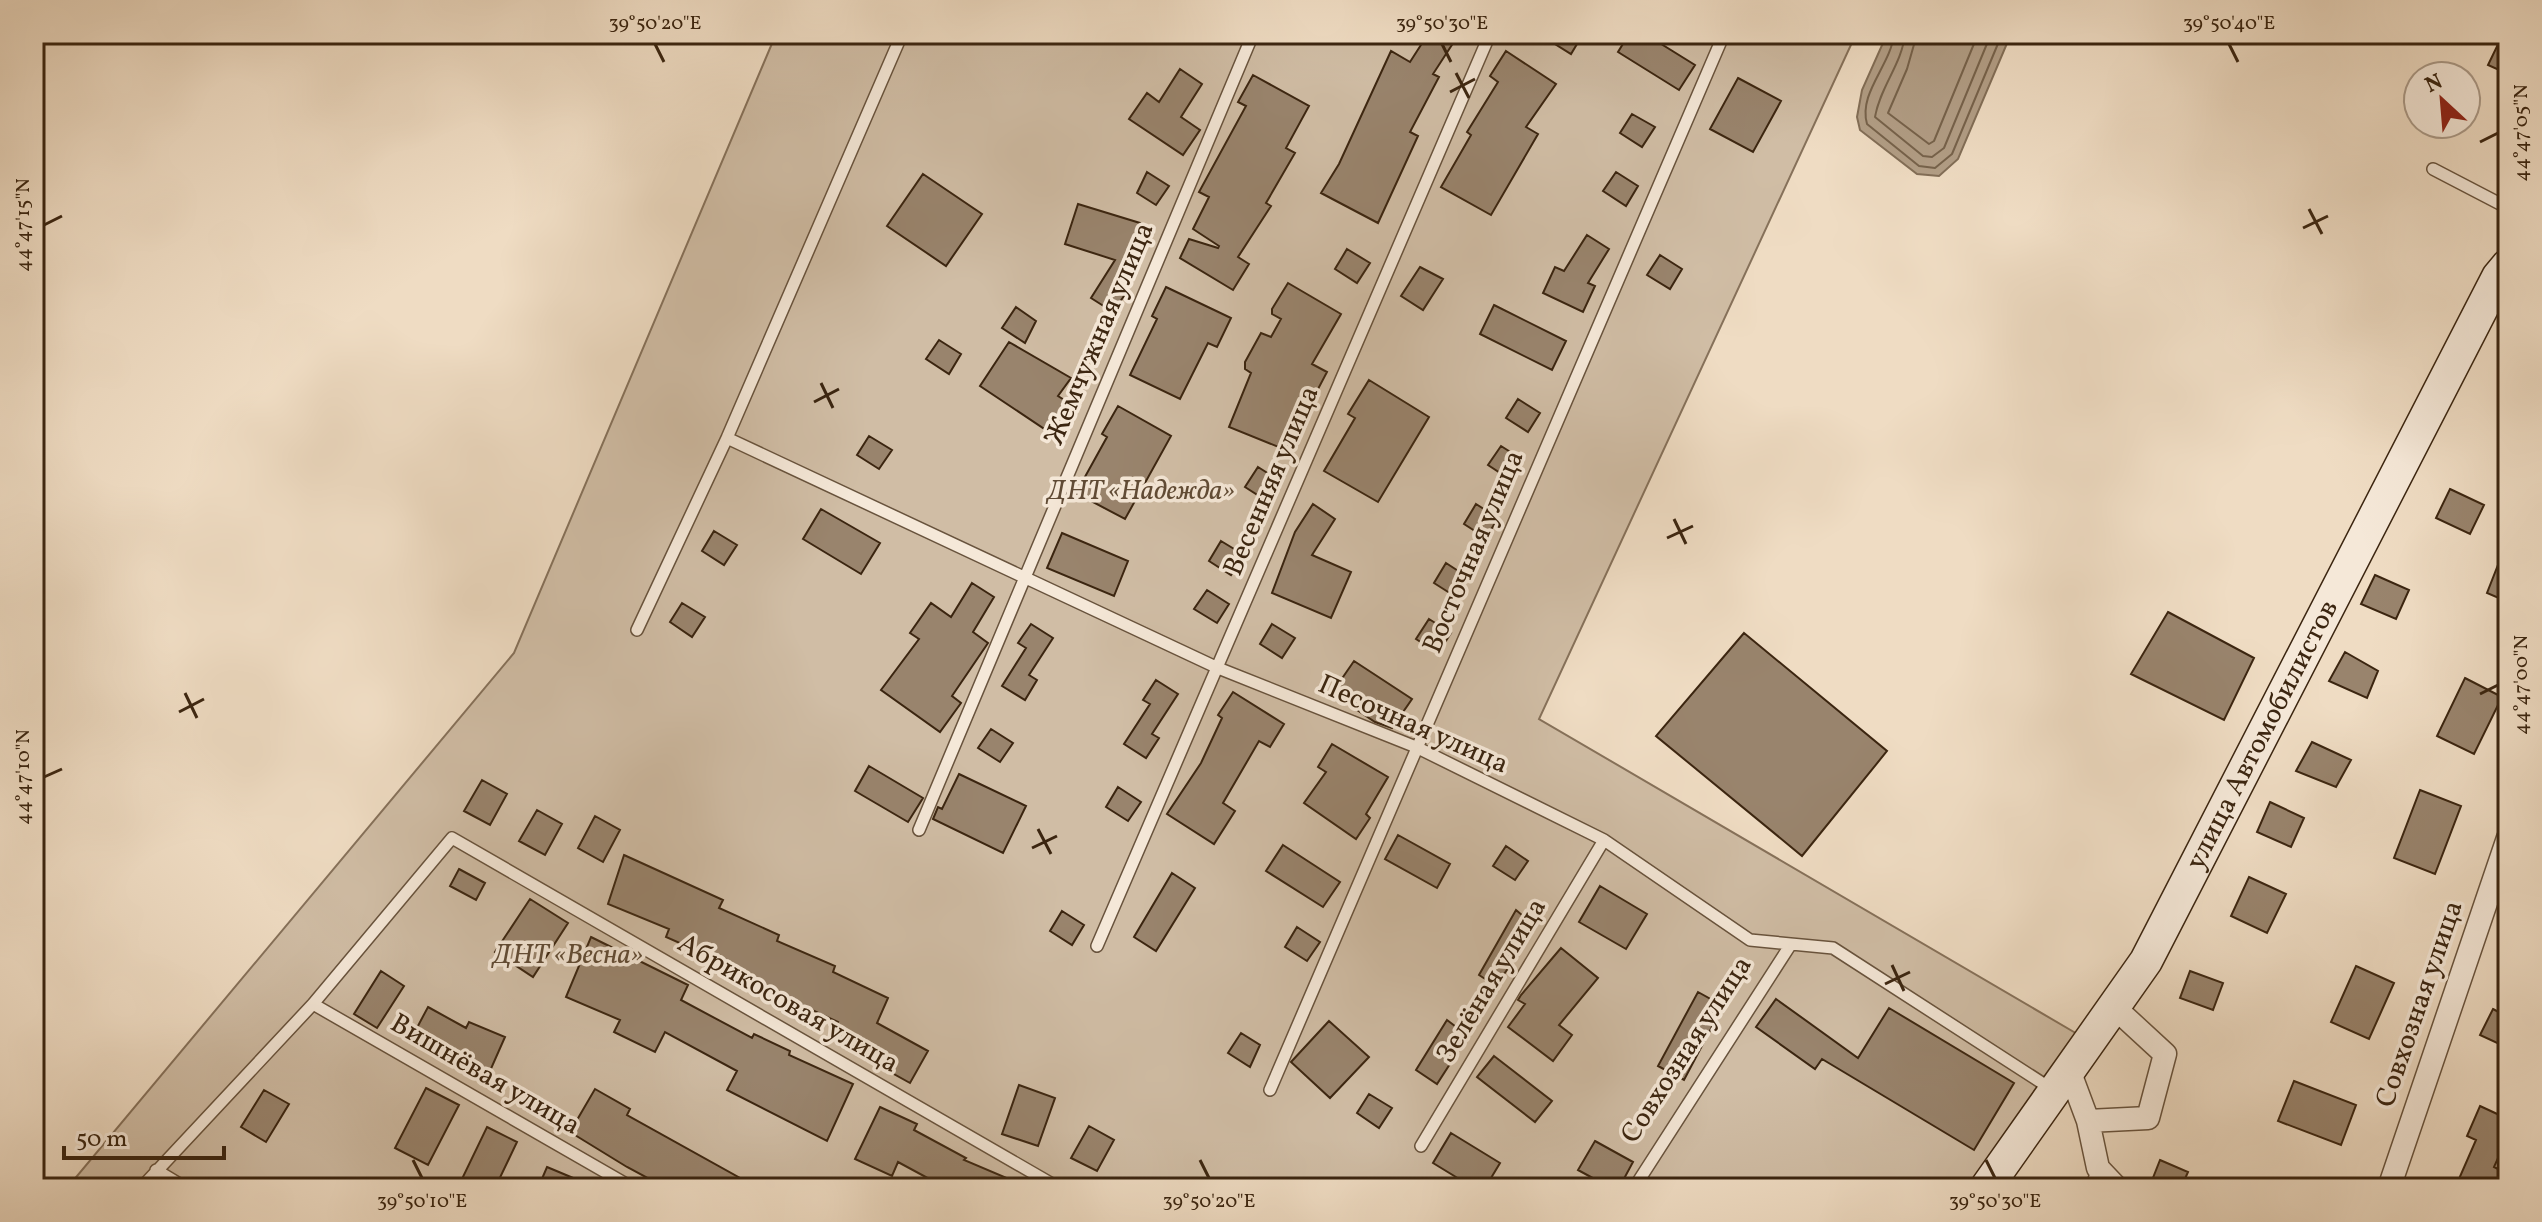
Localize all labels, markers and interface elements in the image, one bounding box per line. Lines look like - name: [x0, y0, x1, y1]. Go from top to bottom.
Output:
- text: 39°50'20"E: [609, 10, 701, 38]
- text: 39°50'30"E: [1396, 10, 1488, 38]
- text: 39°50'40"E: [2183, 10, 2275, 38]
- north arrow: [2402, 60, 2482, 140]
- text: N: [2420, 67, 2448, 102]
- text: 44°47'05"N: [2508, 84, 2536, 182]
- text: 44°47'15"N: [10, 178, 38, 272]
- street label: Жемчужная улица: [1035, 217, 1165, 451]
- street label: Весенняя улица: [1214, 380, 1330, 582]
- street label: Восточная улица: [1414, 444, 1534, 660]
- park label: ДНТ «Надежда»: [1045, 472, 1235, 511]
- street label: улица Автомобилистов: [2177, 593, 2348, 877]
- text: 44°47'00"N: [2508, 635, 2536, 735]
- street label: Песочная улица: [1312, 666, 1514, 784]
- text: 44°47'10"N: [10, 729, 38, 825]
- street label: Зелёная улица: [1427, 891, 1557, 1071]
- street label: Совхозная улица: [2366, 895, 2474, 1113]
- street label: Абрикосовая улица: [670, 925, 906, 1083]
- park label: ДНТ «Весна»: [491, 936, 643, 975]
- street label: Совхозная улица: [1612, 949, 1762, 1151]
- street label: Вишнёвая улица: [383, 1005, 587, 1145]
- scale bar: [64, 1110, 224, 1160]
- text: 50 m: [76, 1123, 128, 1157]
- text: 39°50'10"E: [377, 1188, 467, 1216]
- text: 39°50'20"E: [1163, 1188, 1255, 1216]
- text: 39°50'30"E: [1949, 1188, 2041, 1216]

